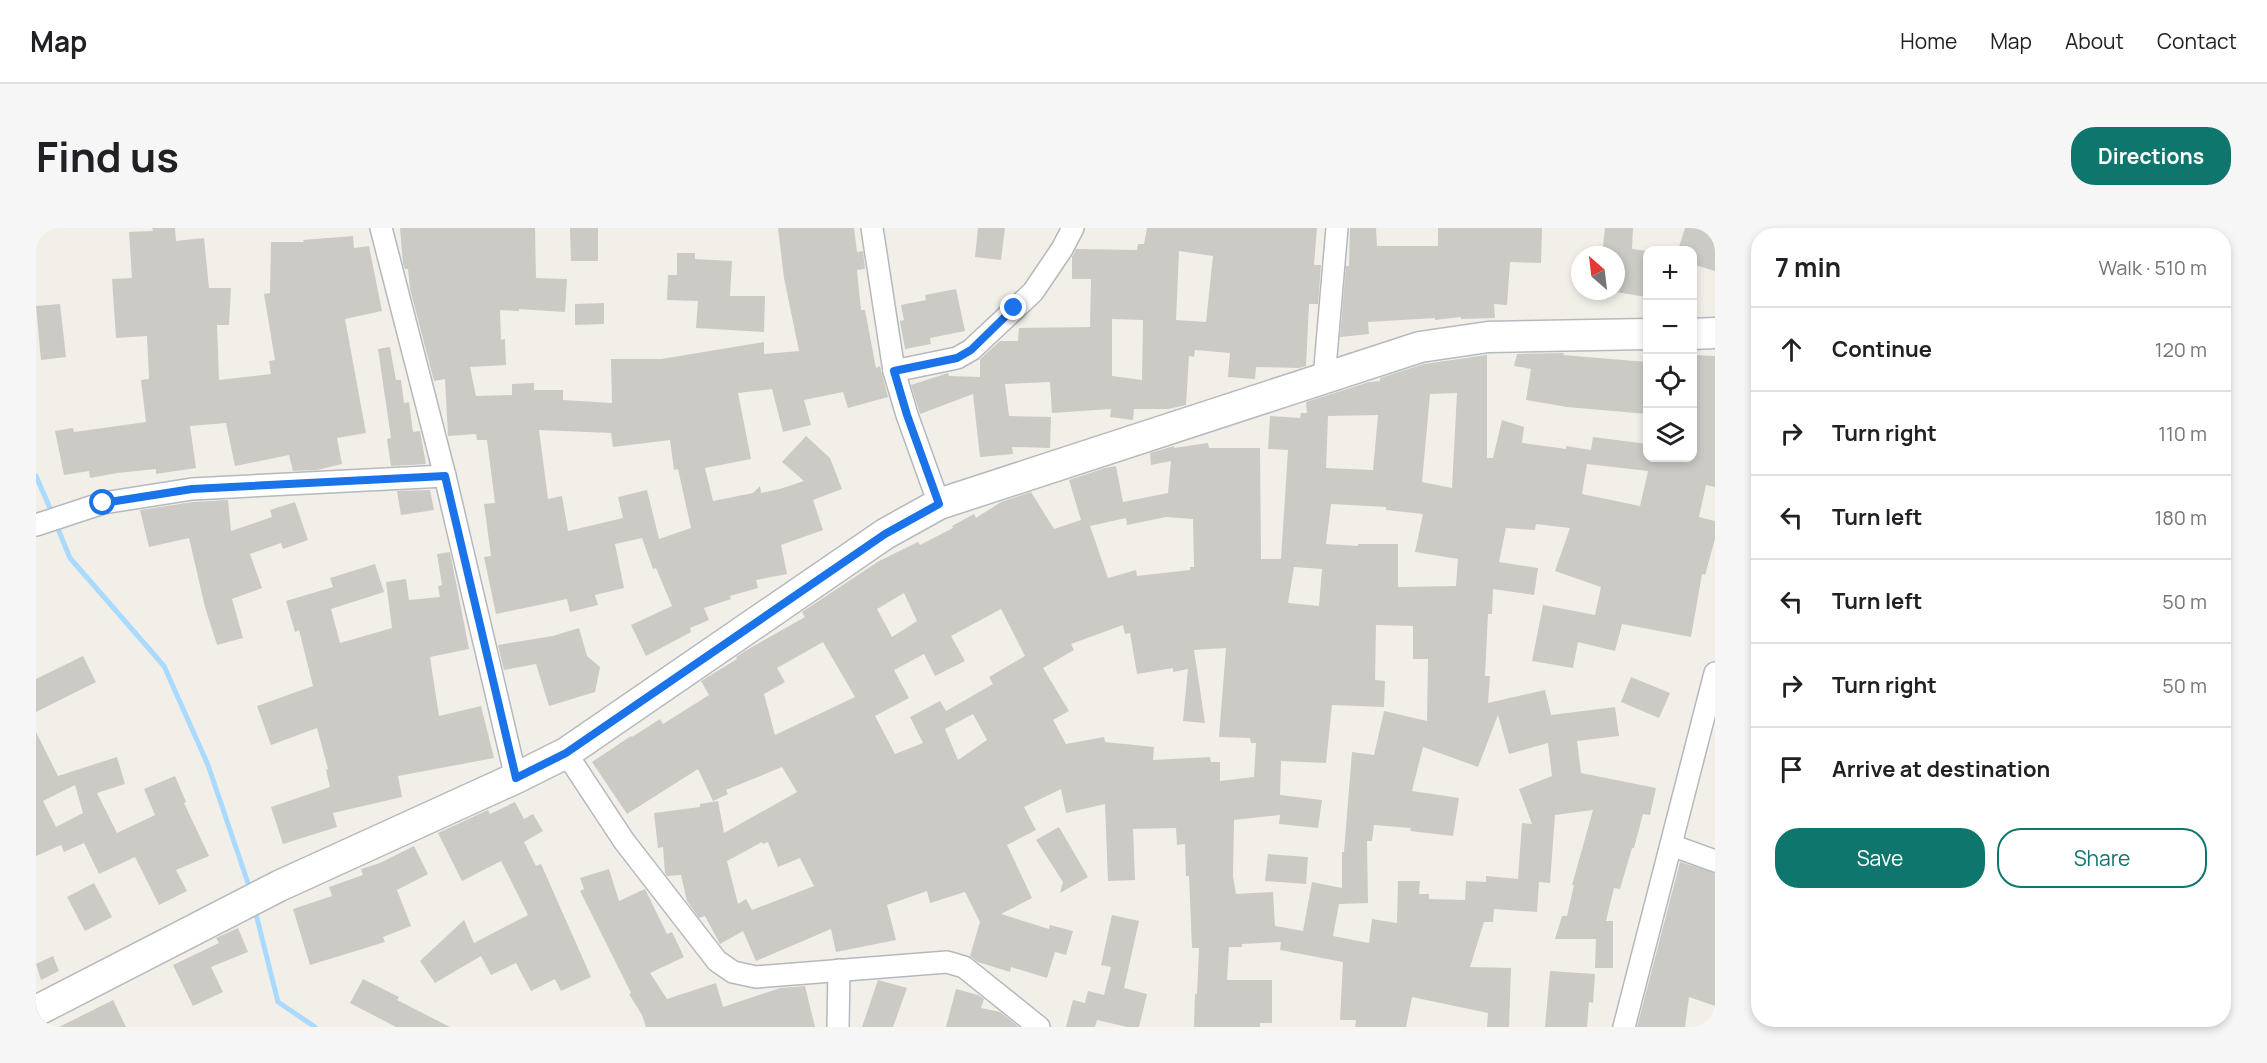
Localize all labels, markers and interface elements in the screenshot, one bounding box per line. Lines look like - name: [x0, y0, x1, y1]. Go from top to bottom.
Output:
- text: Map: [30, 22, 87, 60]
- text: Home: [1900, 27, 1957, 55]
- text: Map: [1990, 27, 2032, 55]
- text: About: [2065, 27, 2124, 55]
- text: Contact: [2157, 27, 2237, 55]
- text: Find us: [36, 127, 179, 185]
- button: Directions: [2071, 127, 2231, 185]
- north arrow: [1571, 246, 1625, 300]
- map controls: [1643, 246, 1697, 462]
- button: +: [1643, 246, 1697, 300]
- text: 7 min: [1775, 249, 1841, 285]
- text: Walk · 510 m: [2098, 254, 2207, 281]
- route end: [1000, 294, 1026, 320]
- button: −: [1643, 300, 1697, 354]
- icon: ahead: [1775, 333, 1808, 366]
- text: Continue: [1832, 334, 1932, 364]
- text: 120 m: [2155, 336, 2207, 363]
- button: locate: [1643, 354, 1697, 408]
- button: layers: [1643, 408, 1697, 462]
- icon: right: [1775, 417, 1808, 450]
- text: Turn right: [1832, 418, 1937, 448]
- text: 110 m: [2158, 420, 2207, 447]
- route start: [89, 489, 115, 515]
- icon: left: [1775, 501, 1808, 534]
- text: Turn left: [1832, 502, 1922, 532]
- text: 180 m: [2154, 504, 2207, 531]
- icon: left: [1775, 585, 1808, 618]
- text: Turn left: [1832, 586, 1922, 616]
- text: 50 m: [2162, 588, 2207, 615]
- icon: right: [1775, 669, 1808, 702]
- text: Turn right: [1832, 670, 1937, 700]
- text: 50 m: [2162, 672, 2207, 699]
- icon: arrive: [1775, 753, 1808, 786]
- text: Arrive at destination: [1832, 754, 2050, 784]
- button: Save: [1775, 828, 1985, 888]
- button: Share: [1997, 828, 2207, 888]

